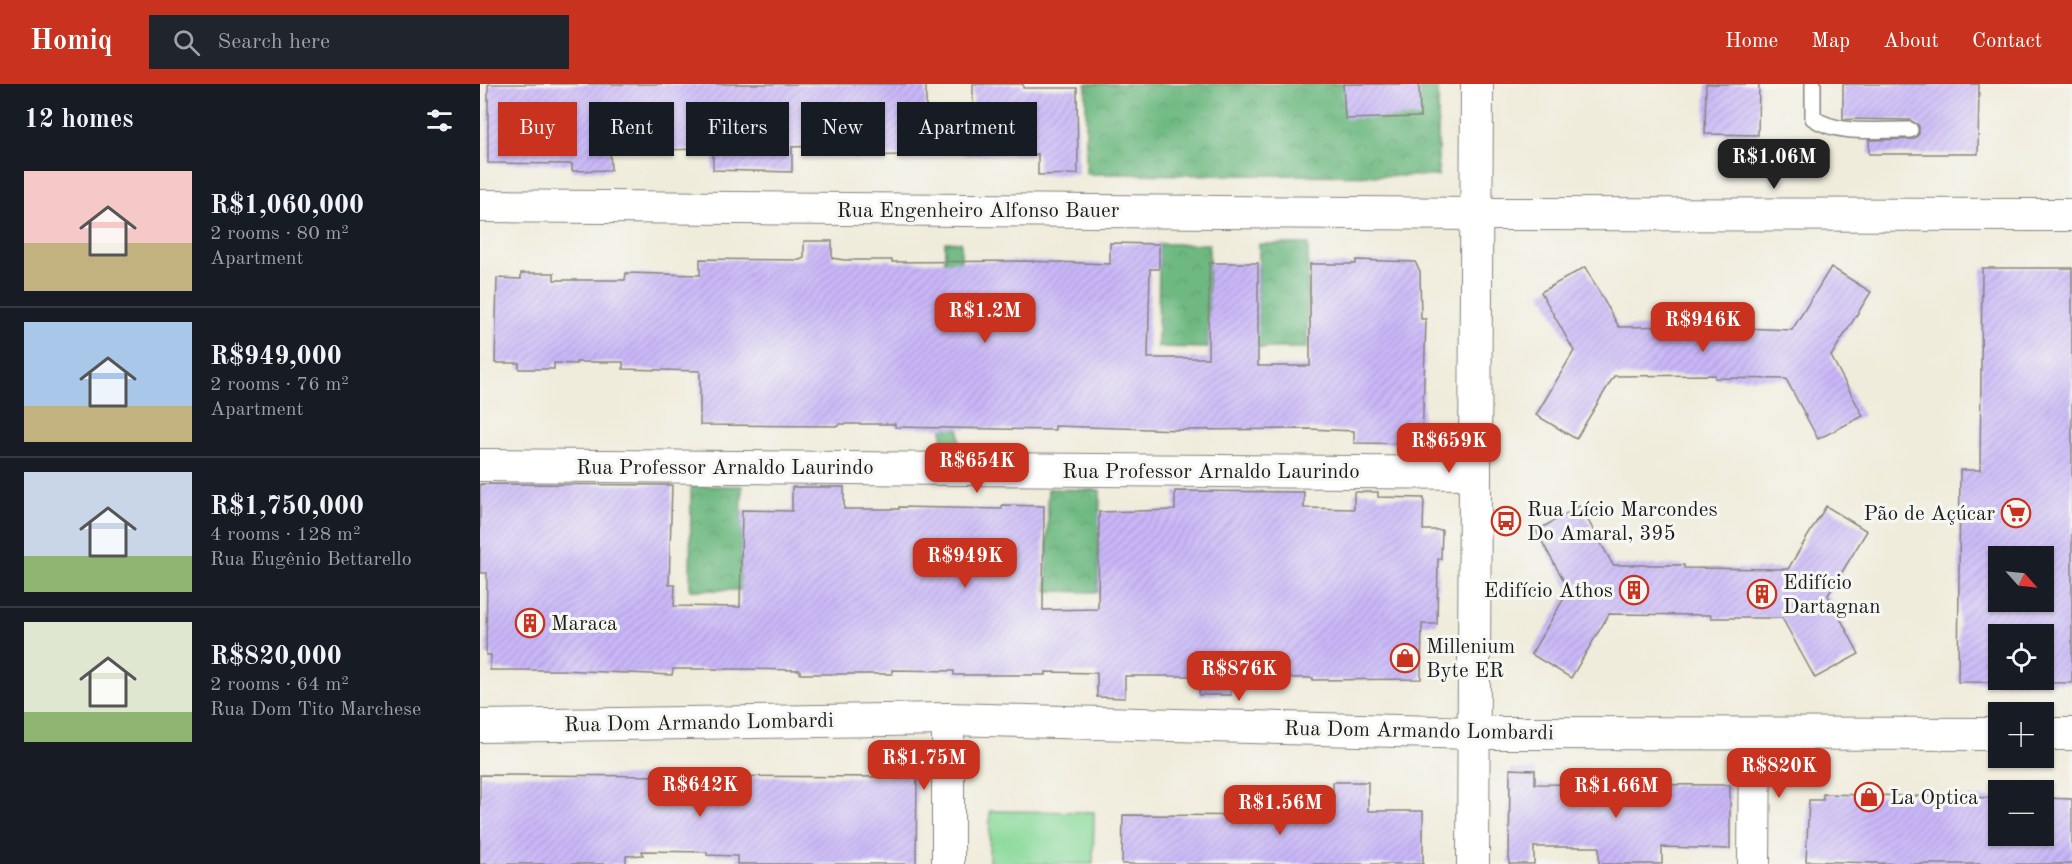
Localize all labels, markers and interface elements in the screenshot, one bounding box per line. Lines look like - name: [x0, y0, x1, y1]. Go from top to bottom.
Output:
- search box: [149, 15, 569, 69]
- icon: search: [170, 26, 203, 59]
- text: Homiq: [30, 28, 113, 56]
- text: Search here: [218, 31, 330, 53]
- text: Home: [1725, 31, 1778, 52]
- text: Map: [1811, 31, 1850, 52]
- text: About: [1883, 31, 1939, 52]
- text: Contact: [1972, 31, 2042, 52]
- chip: Buy: [498, 102, 577, 156]
- chip: Rent: [589, 102, 674, 156]
- chip: Filters: [686, 102, 789, 156]
- chip: New: [801, 102, 885, 156]
- chip: Apartment: [897, 102, 1037, 156]
- icon: filters: [423, 104, 456, 137]
- text: 12 homes: [24, 107, 133, 133]
- pin: R$1.06M: [1719, 139, 1829, 190]
- text: R$1.06M: [1732, 148, 1816, 168]
- text: R$1,060,000: [210, 193, 364, 219]
- icon: home: [72, 195, 144, 267]
- street label: Rua Engenheiro Alfonso Bauer: [837, 201, 1120, 222]
- text: 2 rooms · 80 m²: [210, 224, 349, 244]
- text: Apartment: [210, 249, 304, 269]
- pin: R$1.2M: [936, 293, 1034, 344]
- text: R$1.2M: [949, 302, 1021, 322]
- pin: R$946K: [1654, 302, 1752, 353]
- text: R$946K: [1665, 311, 1741, 331]
- text: R$949,000: [210, 344, 342, 370]
- icon: home: [72, 346, 144, 418]
- text: 2 rooms · 76 m²: [210, 375, 349, 395]
- text: Apartment: [210, 400, 304, 420]
- pin: R$659K: [1400, 423, 1498, 474]
- text: R$659K: [1411, 432, 1487, 452]
- pin: R$654K: [928, 443, 1026, 494]
- text: R$654K: [939, 452, 1015, 472]
- street label: Rua Professor Arnaldo Laurindo: [576, 458, 874, 479]
- street label: Rua Professor Arnaldo Laurindo: [1062, 462, 1360, 483]
- text: R$1,750,000: [210, 494, 364, 520]
- icon: home: [72, 496, 144, 568]
- supermarket icon: Pão de Açúcar: [2000, 497, 2032, 529]
- place label: Rua Lício Marcondes Do Amaral, 395: [1527, 500, 1718, 545]
- place label: Pão de Açúcar: [1864, 504, 1995, 525]
- bus stop icon: Rua Lício Marcondes Do Amaral, 395: [1490, 505, 1522, 537]
- text: 4 rooms · 128 m²: [210, 525, 360, 545]
- pin: R$949K: [916, 538, 1014, 589]
- north arrow: [1988, 546, 2054, 612]
- map controls: [1988, 546, 2054, 846]
- text: R$949K: [927, 547, 1003, 567]
- text: Rua Eugênio Bettarello: [210, 550, 412, 570]
- place label: Edifício Dartagnan: [1783, 573, 1880, 618]
- building icon: Edifício Athos: [1618, 574, 1650, 606]
- building icon: Edifício Dartagnan: [1746, 578, 1778, 610]
- place label: Edifício Athos: [1484, 581, 1613, 602]
- building icon: Maraca: [514, 607, 546, 639]
- place label: Maraca: [551, 614, 618, 635]
- button: locate: [1988, 624, 2054, 690]
- place label: Millenium Byte ER: [1426, 637, 1515, 682]
- shop icon: Millenium Byte ER: [1389, 642, 1421, 674]
- text: R$820,000: [210, 644, 342, 670]
- icon: home: [72, 646, 144, 718]
- pin: R$876K: [1190, 651, 1288, 702]
- text: R$876K: [1201, 660, 1277, 680]
- text: 2 rooms · 64 m²: [210, 675, 349, 695]
- text: Rua Dom Tito Marchese: [210, 700, 421, 720]
- button: +: [1988, 702, 2054, 768]
- street label: Rua Dom Armando Lombardi: [564, 711, 834, 736]
- street label: Rua Dom Armando Lombardi: [1284, 719, 1554, 744]
- pin: R$1.75M: [869, 740, 979, 791]
- pin: R$820K: [1730, 748, 1828, 799]
- text: R$1.75M: [882, 749, 966, 769]
- text: R$820K: [1741, 757, 1817, 777]
- pin: R$642K: [651, 767, 749, 818]
- pin: R$1.66M: [1561, 768, 1671, 819]
- text: R$642K: [662, 776, 738, 796]
- text: R$1.66M: [1574, 777, 1658, 797]
- button: −: [1988, 780, 2054, 846]
- shop icon: La Optica: [1853, 781, 1885, 813]
- pin: R$1.56M: [1225, 785, 1335, 836]
- place label: La Optica: [1890, 788, 1978, 809]
- text: R$1.56M: [1238, 794, 1322, 814]

